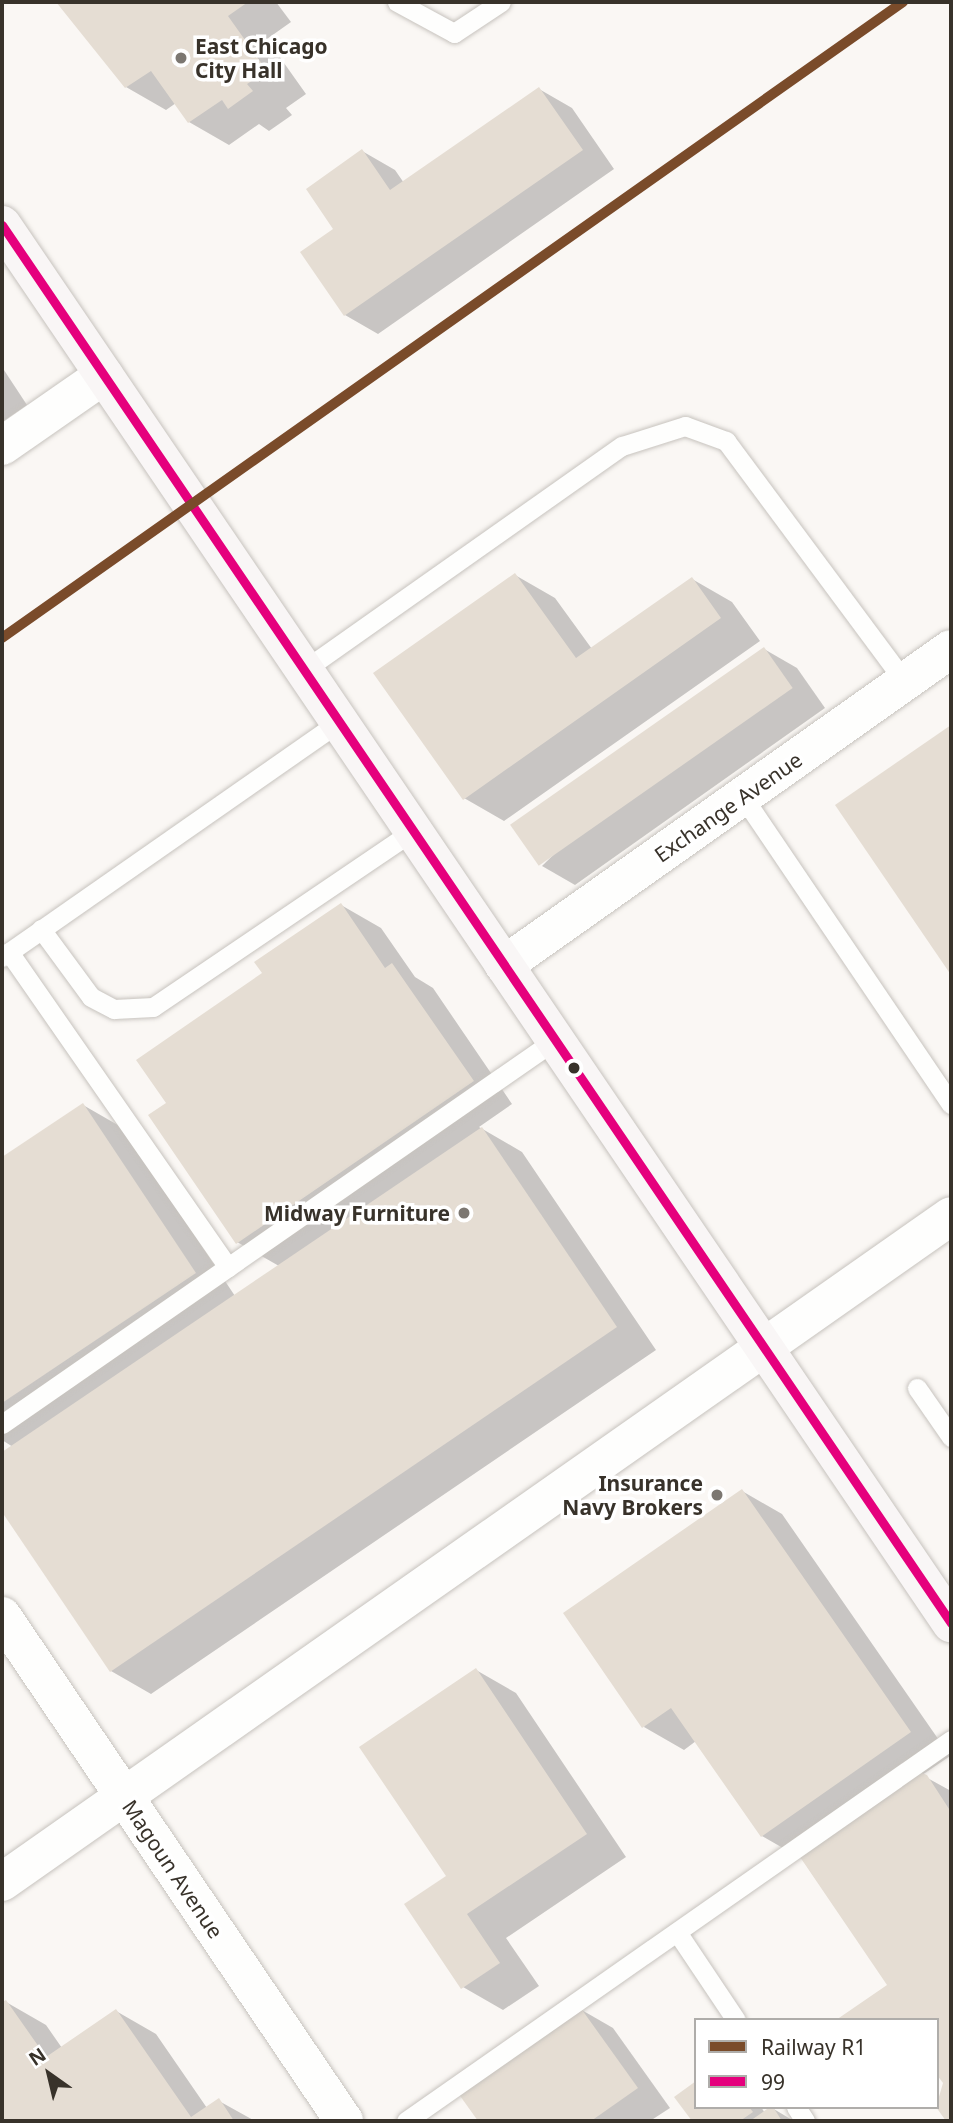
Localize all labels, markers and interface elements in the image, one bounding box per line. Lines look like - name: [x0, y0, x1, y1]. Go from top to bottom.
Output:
- place label: East Chicago City Hall: [195, 33, 328, 83]
- marker: East Chicago City Hall: [173, 50, 189, 66]
- street label: Exchange Avenue: [649, 747, 807, 867]
- unlabelled marker: [567, 1061, 581, 1075]
- place label: Midway Furniture: [264, 1200, 450, 1226]
- marker: Midway Furniture: [456, 1205, 472, 1221]
- place label: Insurance Navy Brokers: [562, 1470, 703, 1520]
- marker: Insurance Navy Brokers: [709, 1487, 725, 1503]
- street label: Magoun Avenue: [117, 1795, 229, 1943]
- legend: [694, 2018, 939, 2109]
- text: Railway R1: [761, 2033, 866, 2061]
- north arrow: [14, 2039, 84, 2109]
- text: N: [24, 2041, 51, 2072]
- text: 99: [761, 2068, 785, 2096]

